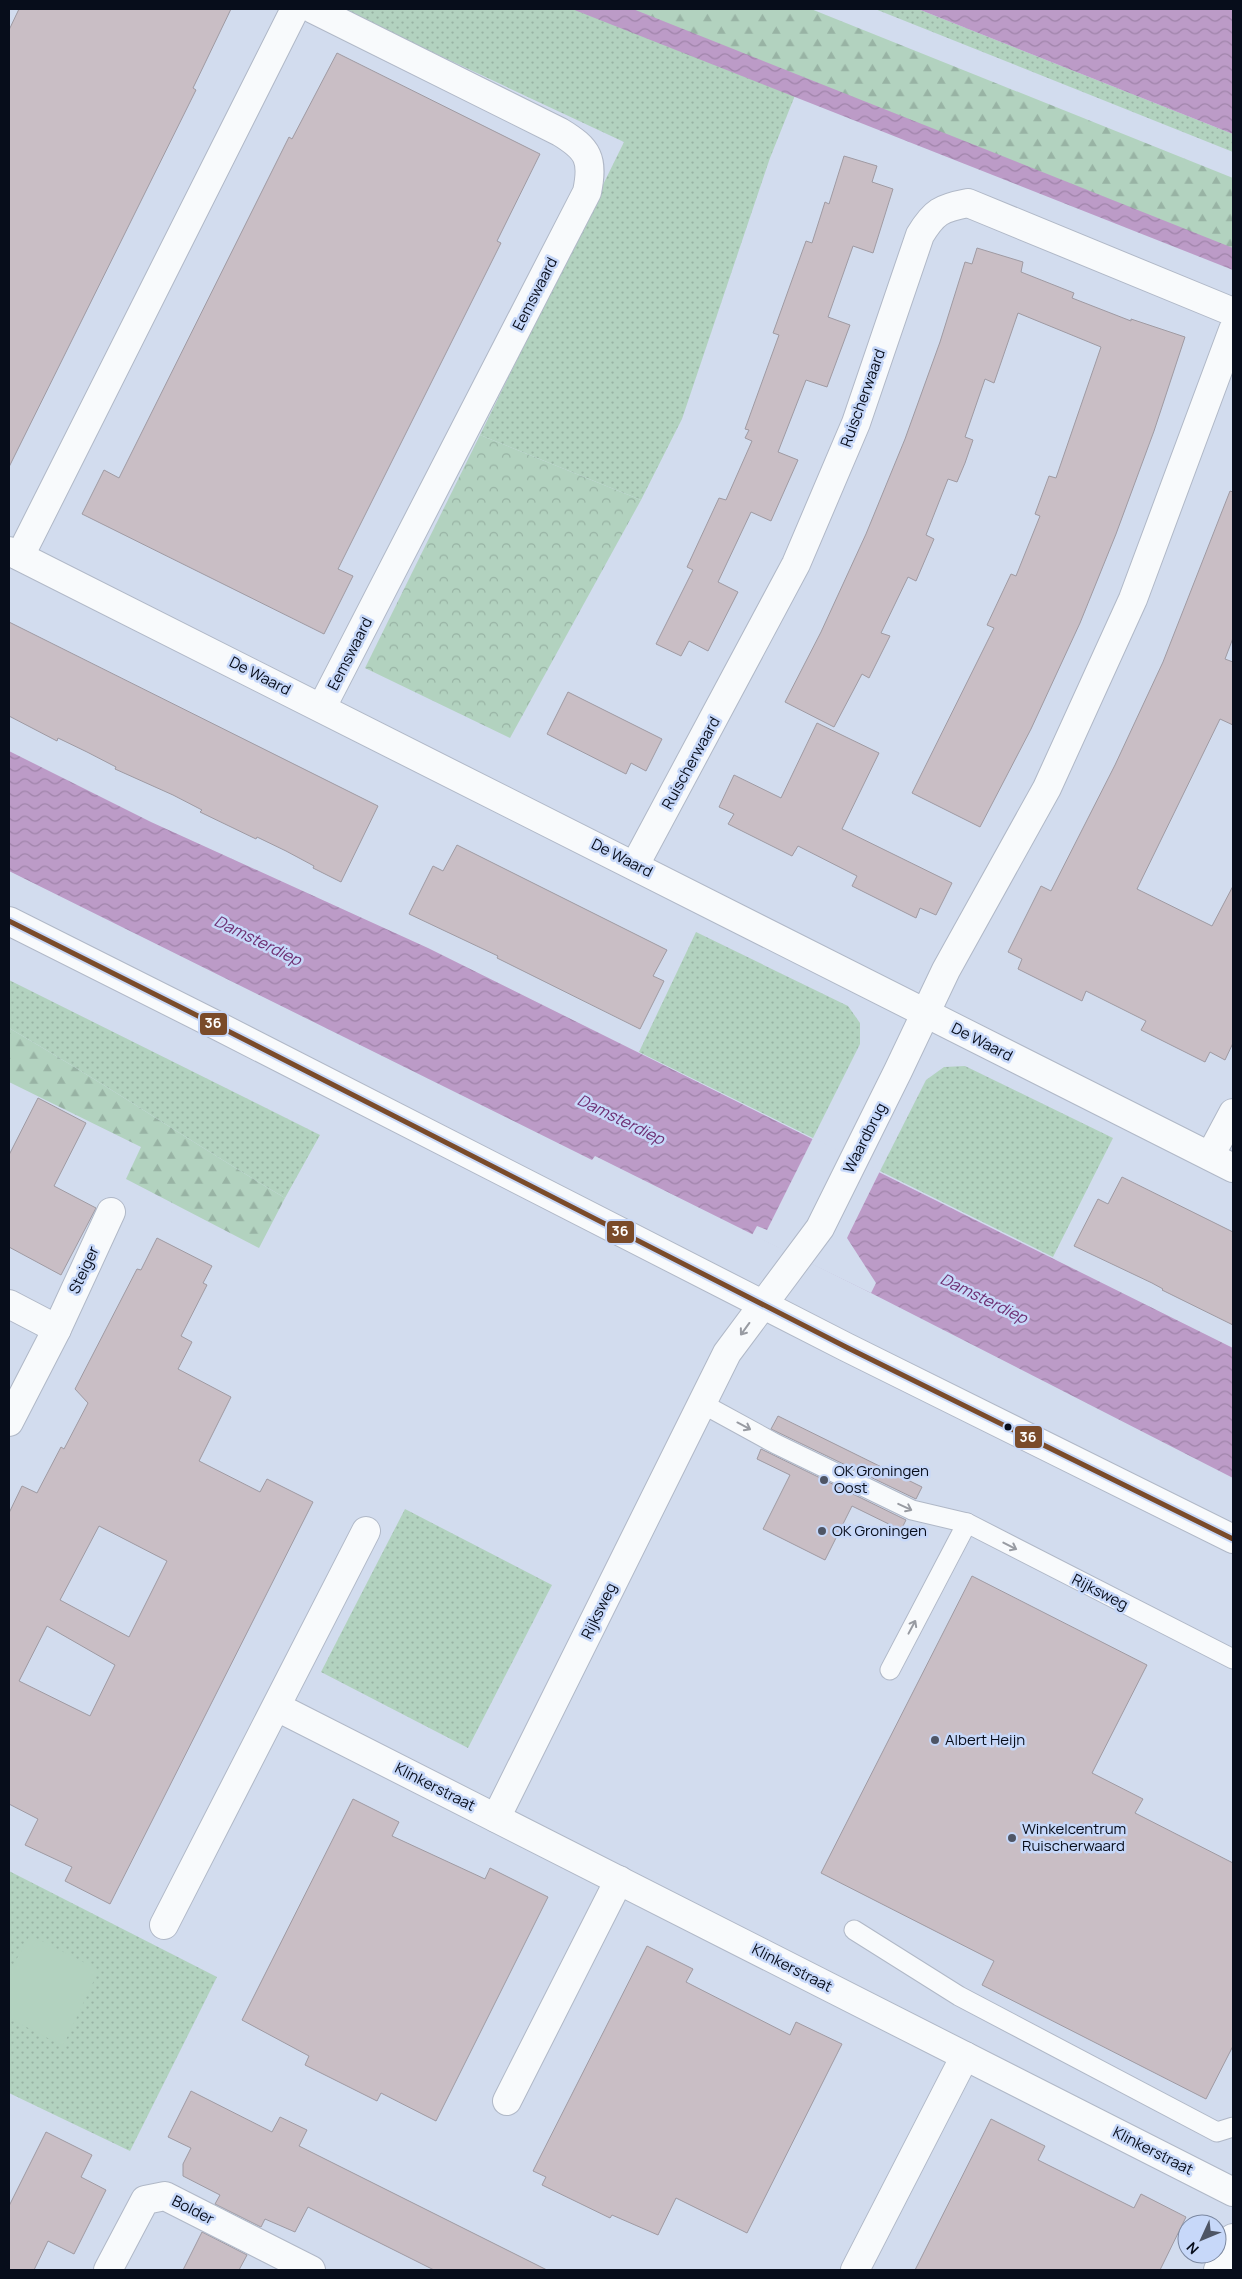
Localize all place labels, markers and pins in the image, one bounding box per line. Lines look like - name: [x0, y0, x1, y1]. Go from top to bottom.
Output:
- unlabelled marker: [1003, 1422, 1013, 1432]
- place label: OK Groningen Oost: [834, 1460, 929, 1498]
- marker: OK Groningen Oost: [818, 1474, 830, 1486]
- place label: OK Groningen: [832, 1520, 927, 1541]
- marker: OK Groningen: [816, 1525, 828, 1537]
- place label: Albert Heijn: [945, 1729, 1025, 1750]
- marker: Albert Heijn: [929, 1734, 941, 1746]
- place label: Winkelcentrum Ruischerwaard: [1022, 1818, 1126, 1856]
- marker: Winkelcentrum Ruischerwaard: [1006, 1832, 1018, 1844]

